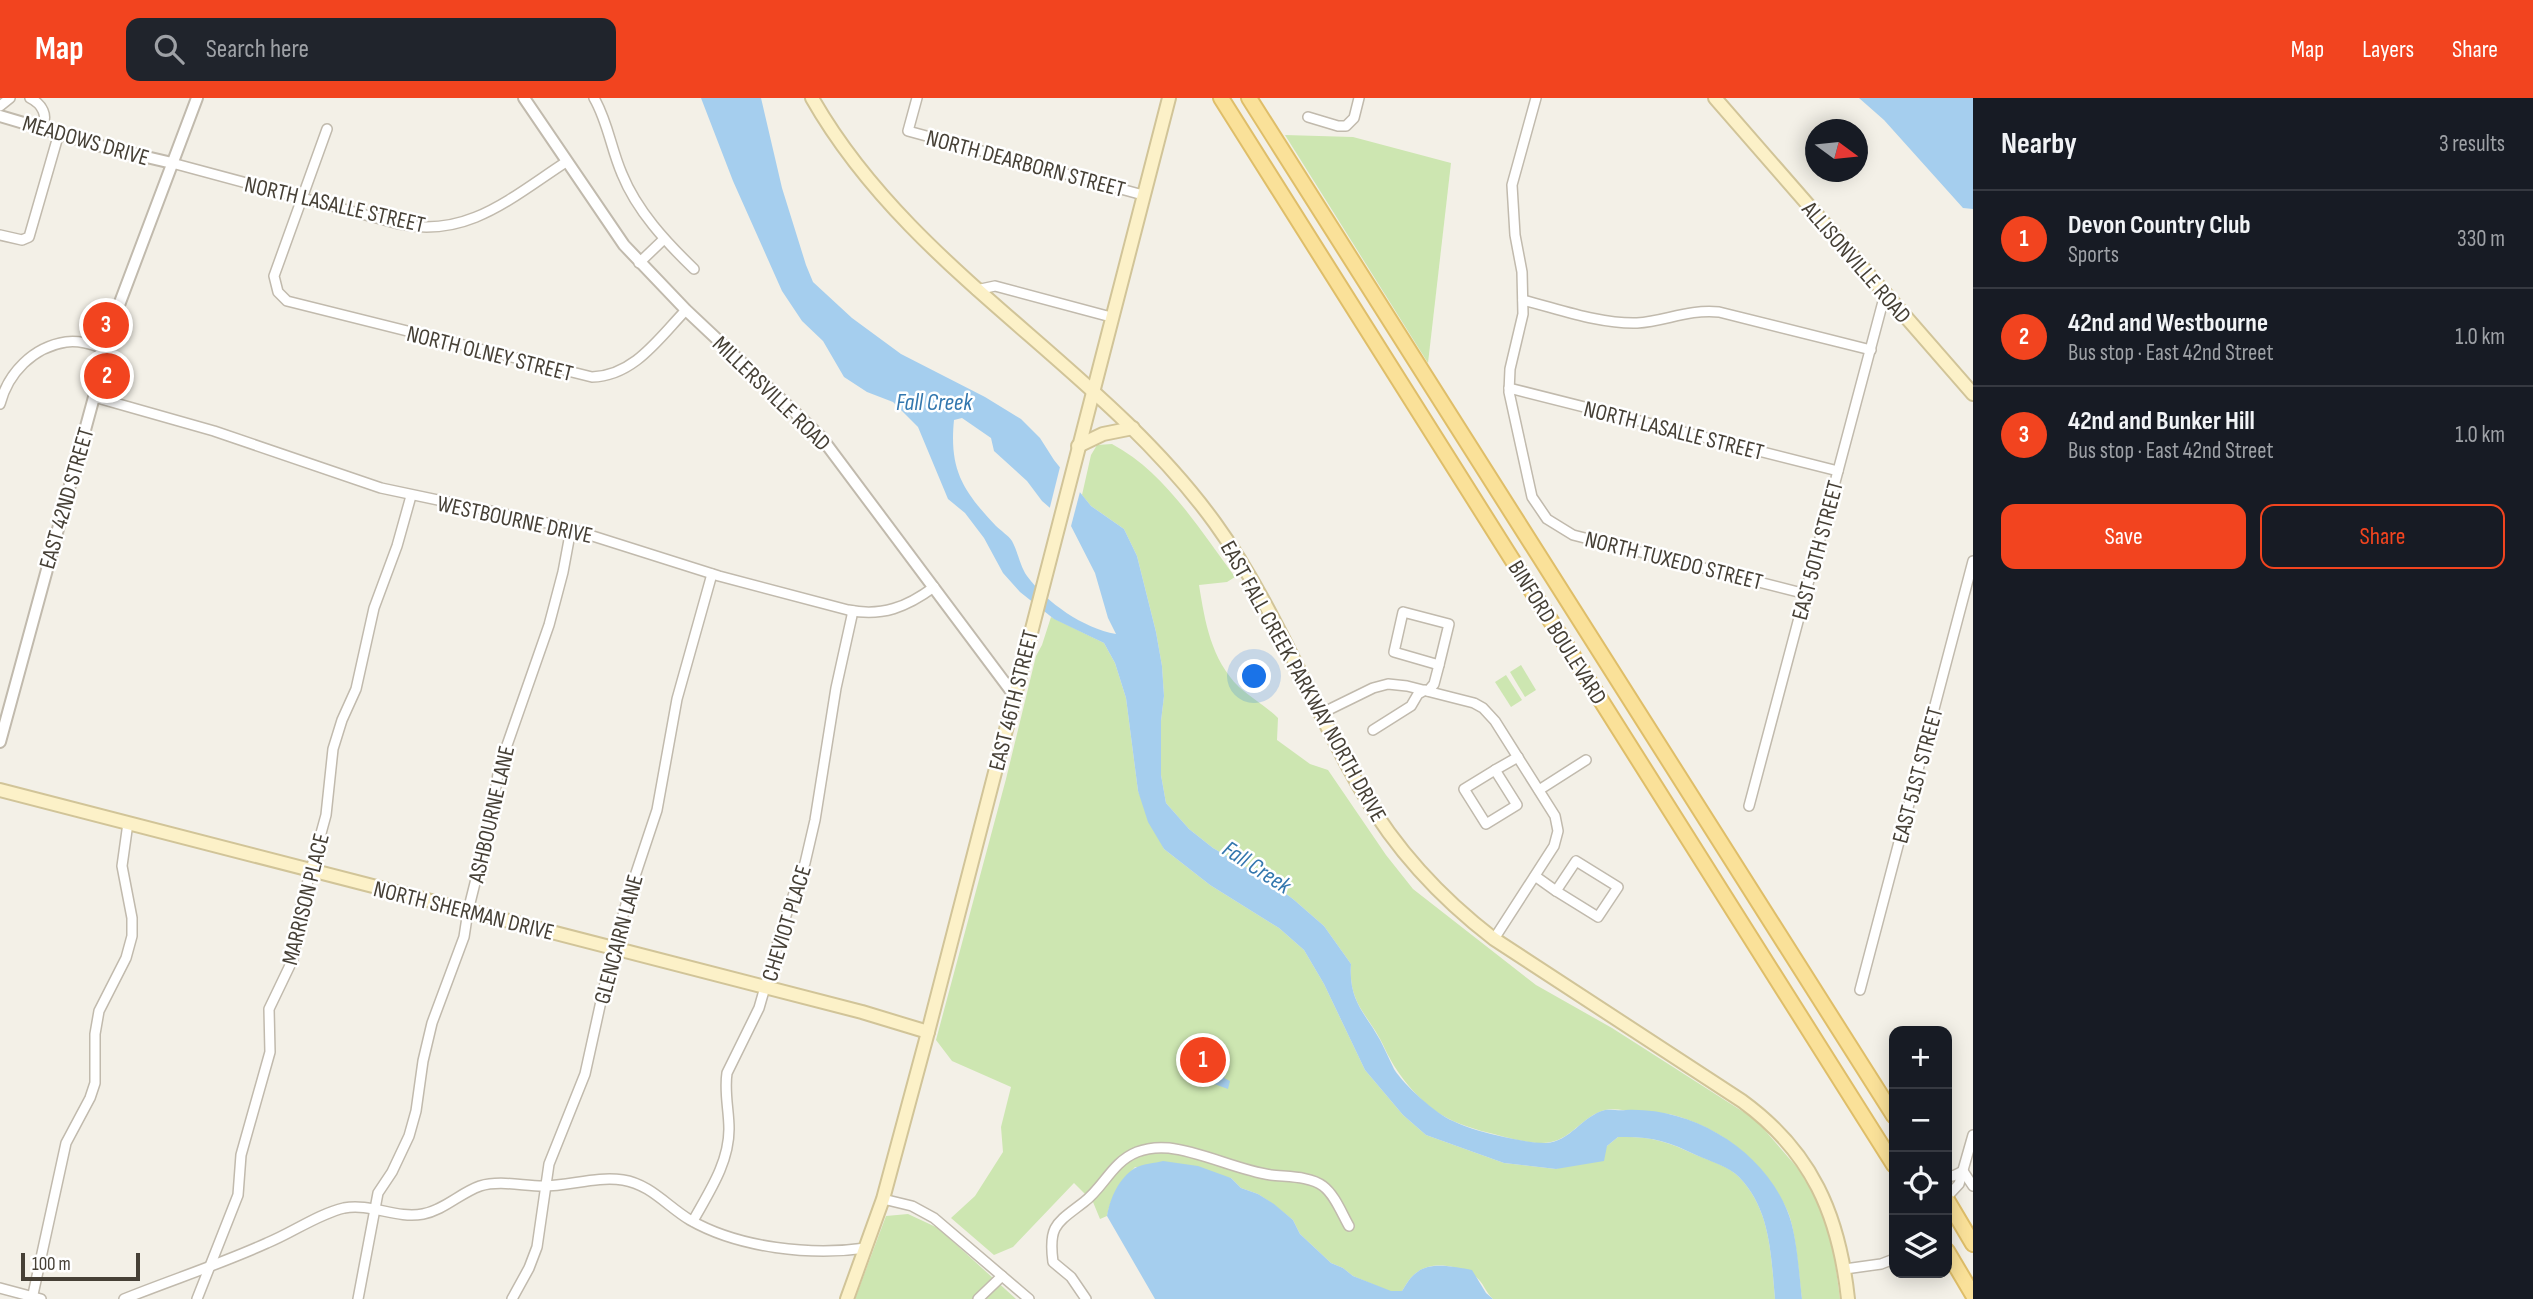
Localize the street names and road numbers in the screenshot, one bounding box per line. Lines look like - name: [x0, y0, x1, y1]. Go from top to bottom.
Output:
- street label: MEADOWS DRIVE: [19, 110, 152, 172]
- street label: NORTH DEARBORN STREET: [923, 124, 1128, 204]
- street label: NORTH LASALLE STREET: [242, 171, 428, 239]
- street label: ALLISONVILLE ROAD: [1795, 195, 1917, 329]
- street label: NORTH OLNEY STREET: [404, 320, 576, 388]
- street label: MILLERSVILLE ROAD: [706, 330, 836, 457]
- street label: NORTH LASALLE STREET: [1581, 395, 1767, 467]
- street label: EAST 42ND STREET: [33, 424, 100, 572]
- street label: EAST 50TH STREET: [1786, 477, 1850, 623]
- street label: WESTBOURNE DRIVE: [434, 490, 595, 550]
- street label: NORTH TUXEDO STREET: [1582, 525, 1766, 597]
- street label: EAST FALL CREEK PARKWAY NORTH DRIVE: [1214, 536, 1392, 827]
- street label: BINFORD BOULEVARD: [1502, 555, 1613, 710]
- street label: EAST 46TH STREET: [983, 627, 1045, 773]
- street label: EAST 51ST STREET: [1886, 704, 1950, 846]
- street label: ASHBOURNE LANE: [462, 743, 521, 886]
- street label: MARRISON PLACE: [276, 831, 336, 968]
- street label: CHEVIOT PLACE: [756, 862, 818, 985]
- street label: GLENCAIRN LANE: [588, 872, 650, 1007]
- street label: NORTH SHERMAN DRIVE: [371, 875, 557, 947]

